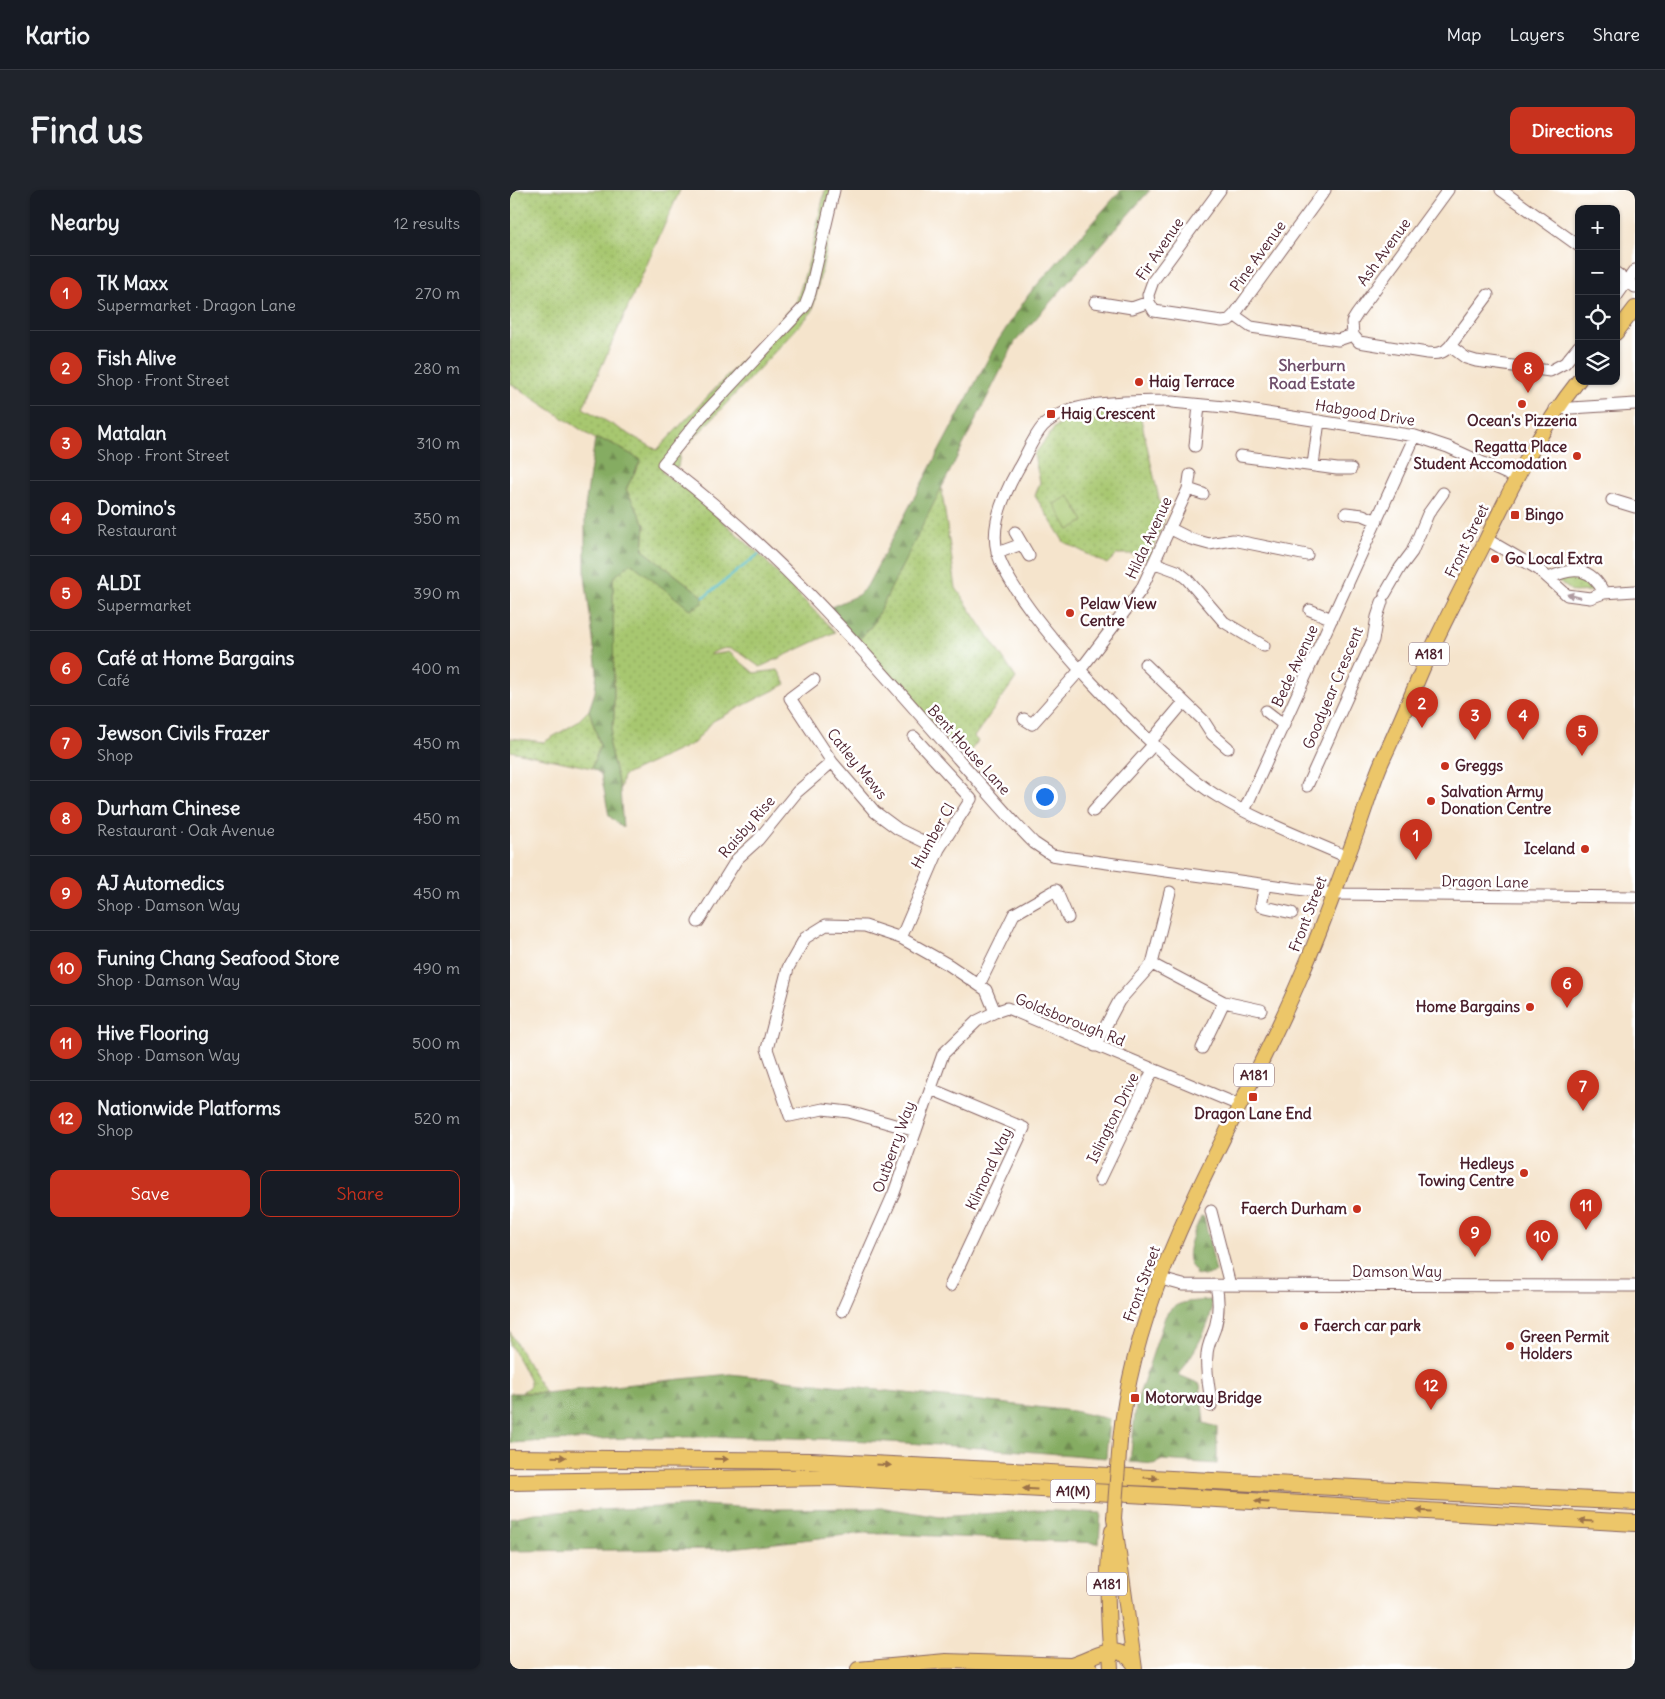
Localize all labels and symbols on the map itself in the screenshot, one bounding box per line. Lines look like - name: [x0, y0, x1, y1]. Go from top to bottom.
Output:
- street label: Fir Avenue: [1132, 214, 1188, 284]
- street label: Ash Avenue: [1353, 214, 1414, 289]
- street label: Pine Avenue: [1226, 217, 1290, 295]
- pin: 8: [1512, 352, 1544, 393]
- district label: Sherburn Road Estate: [1269, 355, 1356, 393]
- place label: Haig Terrace: [1149, 372, 1235, 392]
- marker: Haig Terrace: [1133, 376, 1145, 388]
- street label: Habgood Drive: [1314, 395, 1416, 430]
- marker: Ocean's Pizzeria: [1516, 398, 1528, 410]
- place label: Haig Crescent: [1061, 404, 1156, 424]
- marker: Haig Crescent: [1045, 408, 1057, 420]
- place label: Ocean's Pizzeria: [1467, 411, 1577, 430]
- place label: Regatta Place Student Accomodation: [1414, 437, 1567, 473]
- marker: Regatta Place Student Accomodation: [1571, 450, 1583, 462]
- street label: Hilda Avenue: [1121, 494, 1176, 582]
- street label: Front Street: [1441, 501, 1493, 581]
- place label: Bingo: [1525, 505, 1564, 525]
- marker: Bingo: [1509, 509, 1521, 521]
- place label: Go Local Extra: [1505, 549, 1603, 568]
- marker: Go Local Extra: [1489, 553, 1501, 565]
- one-way arrow: [1566, 592, 1582, 600]
- place label: Pelaw View Centre: [1080, 594, 1157, 630]
- marker: Pelaw View Centre: [1064, 607, 1076, 619]
- street label: Bede Avenue: [1267, 622, 1322, 710]
- street label: Goodyear Crescent: [1298, 624, 1367, 752]
- road number: A181: [1409, 642, 1449, 666]
- pin: 2: [1406, 687, 1438, 728]
- pin: 3: [1459, 699, 1491, 740]
- pin: 4: [1507, 699, 1539, 740]
- street label: Bent House Lane: [924, 701, 1015, 799]
- pin: 5: [1566, 715, 1598, 756]
- street label: Catley Mews: [823, 724, 892, 803]
- place label: Greggs: [1455, 756, 1503, 776]
- marker: Greggs: [1439, 760, 1451, 772]
- place label: Salvation Army Donation Centre: [1441, 782, 1551, 818]
- your location: [1032, 784, 1058, 810]
- street label: Raisby Rise: [714, 792, 779, 862]
- marker: Salvation Army Donation Centre: [1425, 795, 1437, 807]
- street label: Humber Cl: [907, 800, 958, 872]
- pin: 1: [1400, 819, 1432, 860]
- place label: Iceland: [1524, 839, 1575, 858]
- marker: Iceland: [1579, 843, 1591, 855]
- street label: Dragon Lane: [1441, 871, 1529, 892]
- street label: Front Street: [1284, 873, 1331, 954]
- pin: 6: [1551, 967, 1583, 1008]
- street label: Goldsborough Rd: [1012, 989, 1128, 1050]
- place label: Home Bargains: [1416, 997, 1520, 1017]
- marker: Home Bargains: [1524, 1001, 1536, 1013]
- road number: A181: [1234, 1064, 1274, 1086]
- street label: Islington Drive: [1082, 1069, 1143, 1166]
- pin: 7: [1567, 1070, 1599, 1111]
- marker: Dragon Lane End: [1247, 1091, 1259, 1103]
- street label: Outberry Way: [868, 1098, 919, 1195]
- place label: Dragon Lane End: [1194, 1104, 1312, 1124]
- street label: Kilmond Way: [961, 1125, 1016, 1213]
- place label: Hedleys Towing Centre: [1418, 1154, 1514, 1191]
- marker: Hedleys Towing Centre: [1518, 1167, 1530, 1179]
- pin: 11: [1570, 1189, 1602, 1230]
- place label: Faerch Durham: [1241, 1199, 1347, 1218]
- marker: Faerch Durham: [1351, 1203, 1363, 1215]
- pin: 9: [1459, 1216, 1491, 1257]
- pin: 10: [1526, 1220, 1558, 1261]
- street label: Front Street: [1119, 1243, 1164, 1324]
- street label: Damson Way: [1352, 1262, 1442, 1281]
- place label: Faerch car park: [1314, 1316, 1421, 1336]
- marker: Faerch car park: [1298, 1320, 1310, 1332]
- place label: Green Permit Holders: [1520, 1327, 1610, 1363]
- marker: Green Permit Holders: [1504, 1340, 1516, 1352]
- pin: 12: [1415, 1369, 1447, 1410]
- place label: Motorway Bridge: [1145, 1388, 1262, 1408]
- marker: Motorway Bridge: [1129, 1392, 1141, 1404]
- one-way arrow: [551, 1453, 567, 1461]
- one-way arrow: [713, 1455, 729, 1463]
- one-way arrow: [876, 1461, 892, 1469]
- one-way arrow: [1143, 1474, 1159, 1482]
- road number: A1(M): [1050, 1480, 1096, 1502]
- one-way arrow: [1021, 1484, 1037, 1492]
- one-way arrow: [1254, 1498, 1270, 1506]
- one-way arrow: [1416, 1507, 1432, 1515]
- one-way arrow: [1578, 1516, 1594, 1524]
- road number: A181: [1087, 1572, 1127, 1596]

